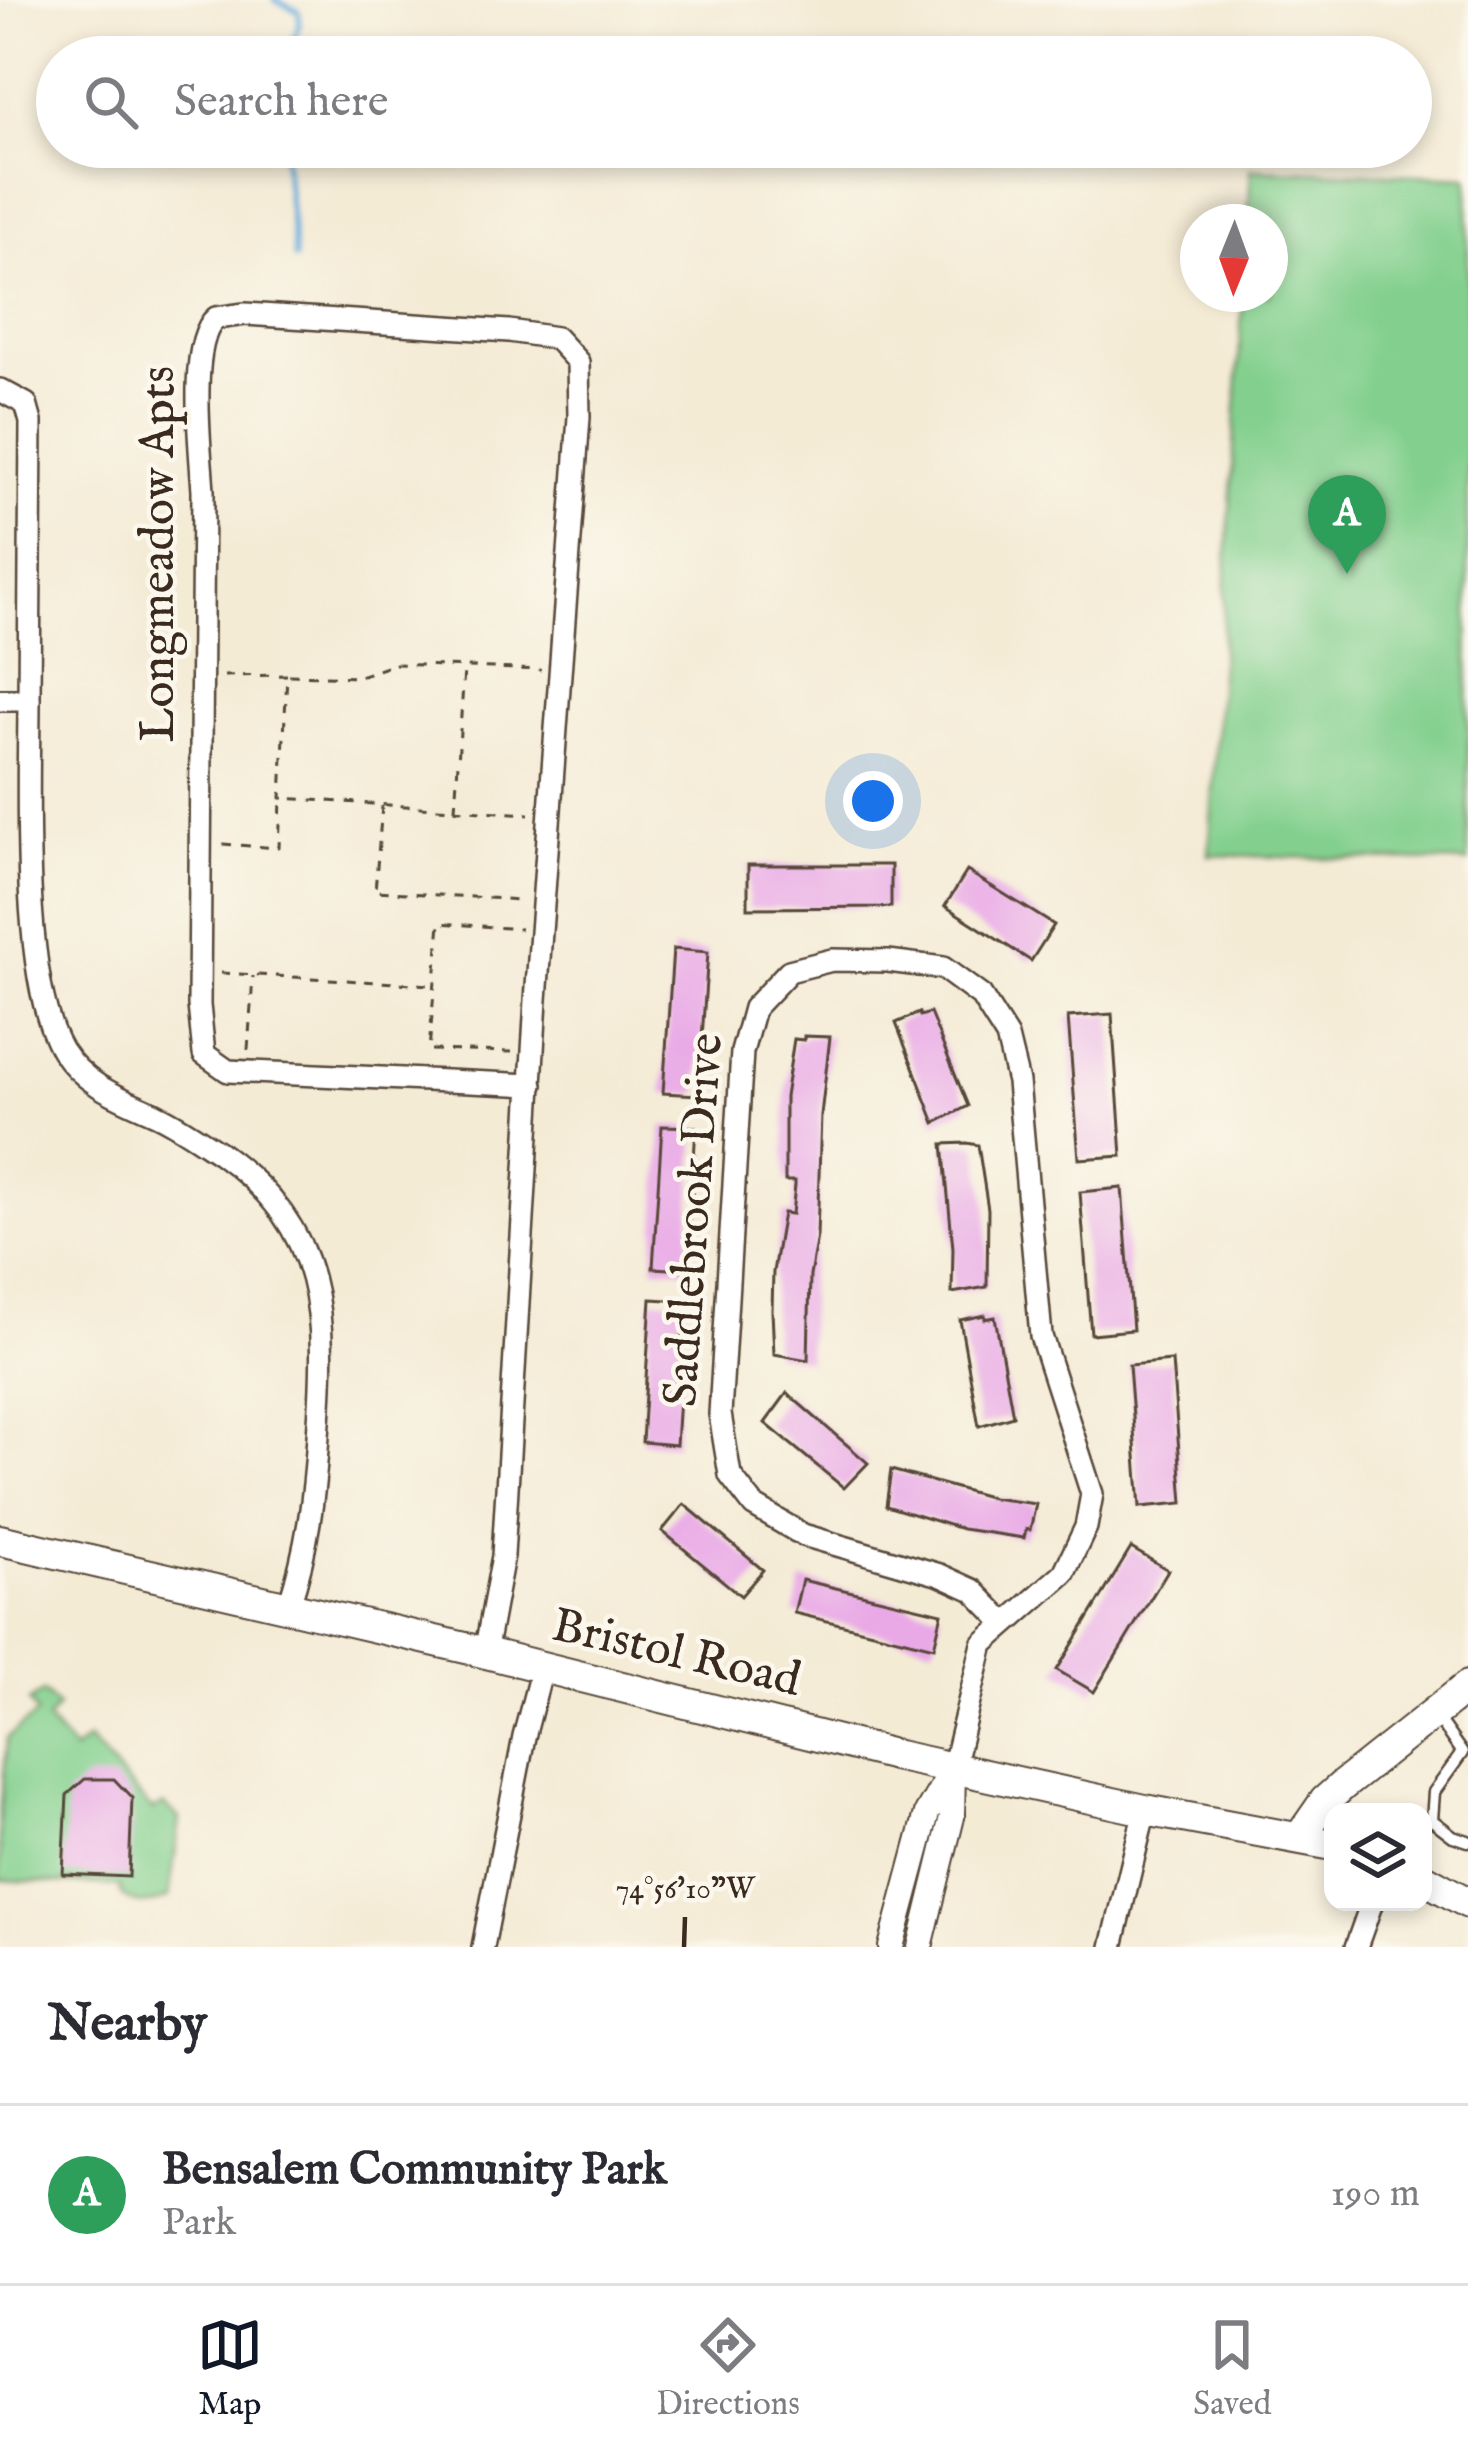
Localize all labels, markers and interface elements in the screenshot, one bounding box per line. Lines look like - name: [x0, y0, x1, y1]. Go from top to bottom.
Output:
- search box: [36, 36, 1432, 168]
- icon: search: [78, 69, 144, 135]
- text: Search here: [174, 74, 388, 131]
- north arrow: [1180, 204, 1288, 312]
- street label: Longmeadow Apts: [130, 366, 190, 742]
- pin: A: [1308, 475, 1386, 574]
- your location: [843, 771, 903, 831]
- street label: Saddlebrook Drive: [652, 1031, 738, 1409]
- street label: Bristol Road: [546, 1596, 807, 1712]
- map controls: [1324, 1803, 1432, 1911]
- button: layers: [1324, 1803, 1432, 1911]
- text: 74°56'10"W: [615, 1871, 756, 1909]
- text: Nearby: [48, 1993, 207, 2058]
- text: Bensalem Community Park: [162, 2142, 667, 2199]
- text: A: [74, 2170, 100, 2219]
- text: 190 m: [1331, 2170, 1420, 2219]
- text: Park: [162, 2199, 236, 2248]
- tab: Map: [197, 2312, 263, 2426]
- tab: Directions: [656, 2312, 800, 2426]
- tab: Saved: [1193, 2312, 1271, 2426]

